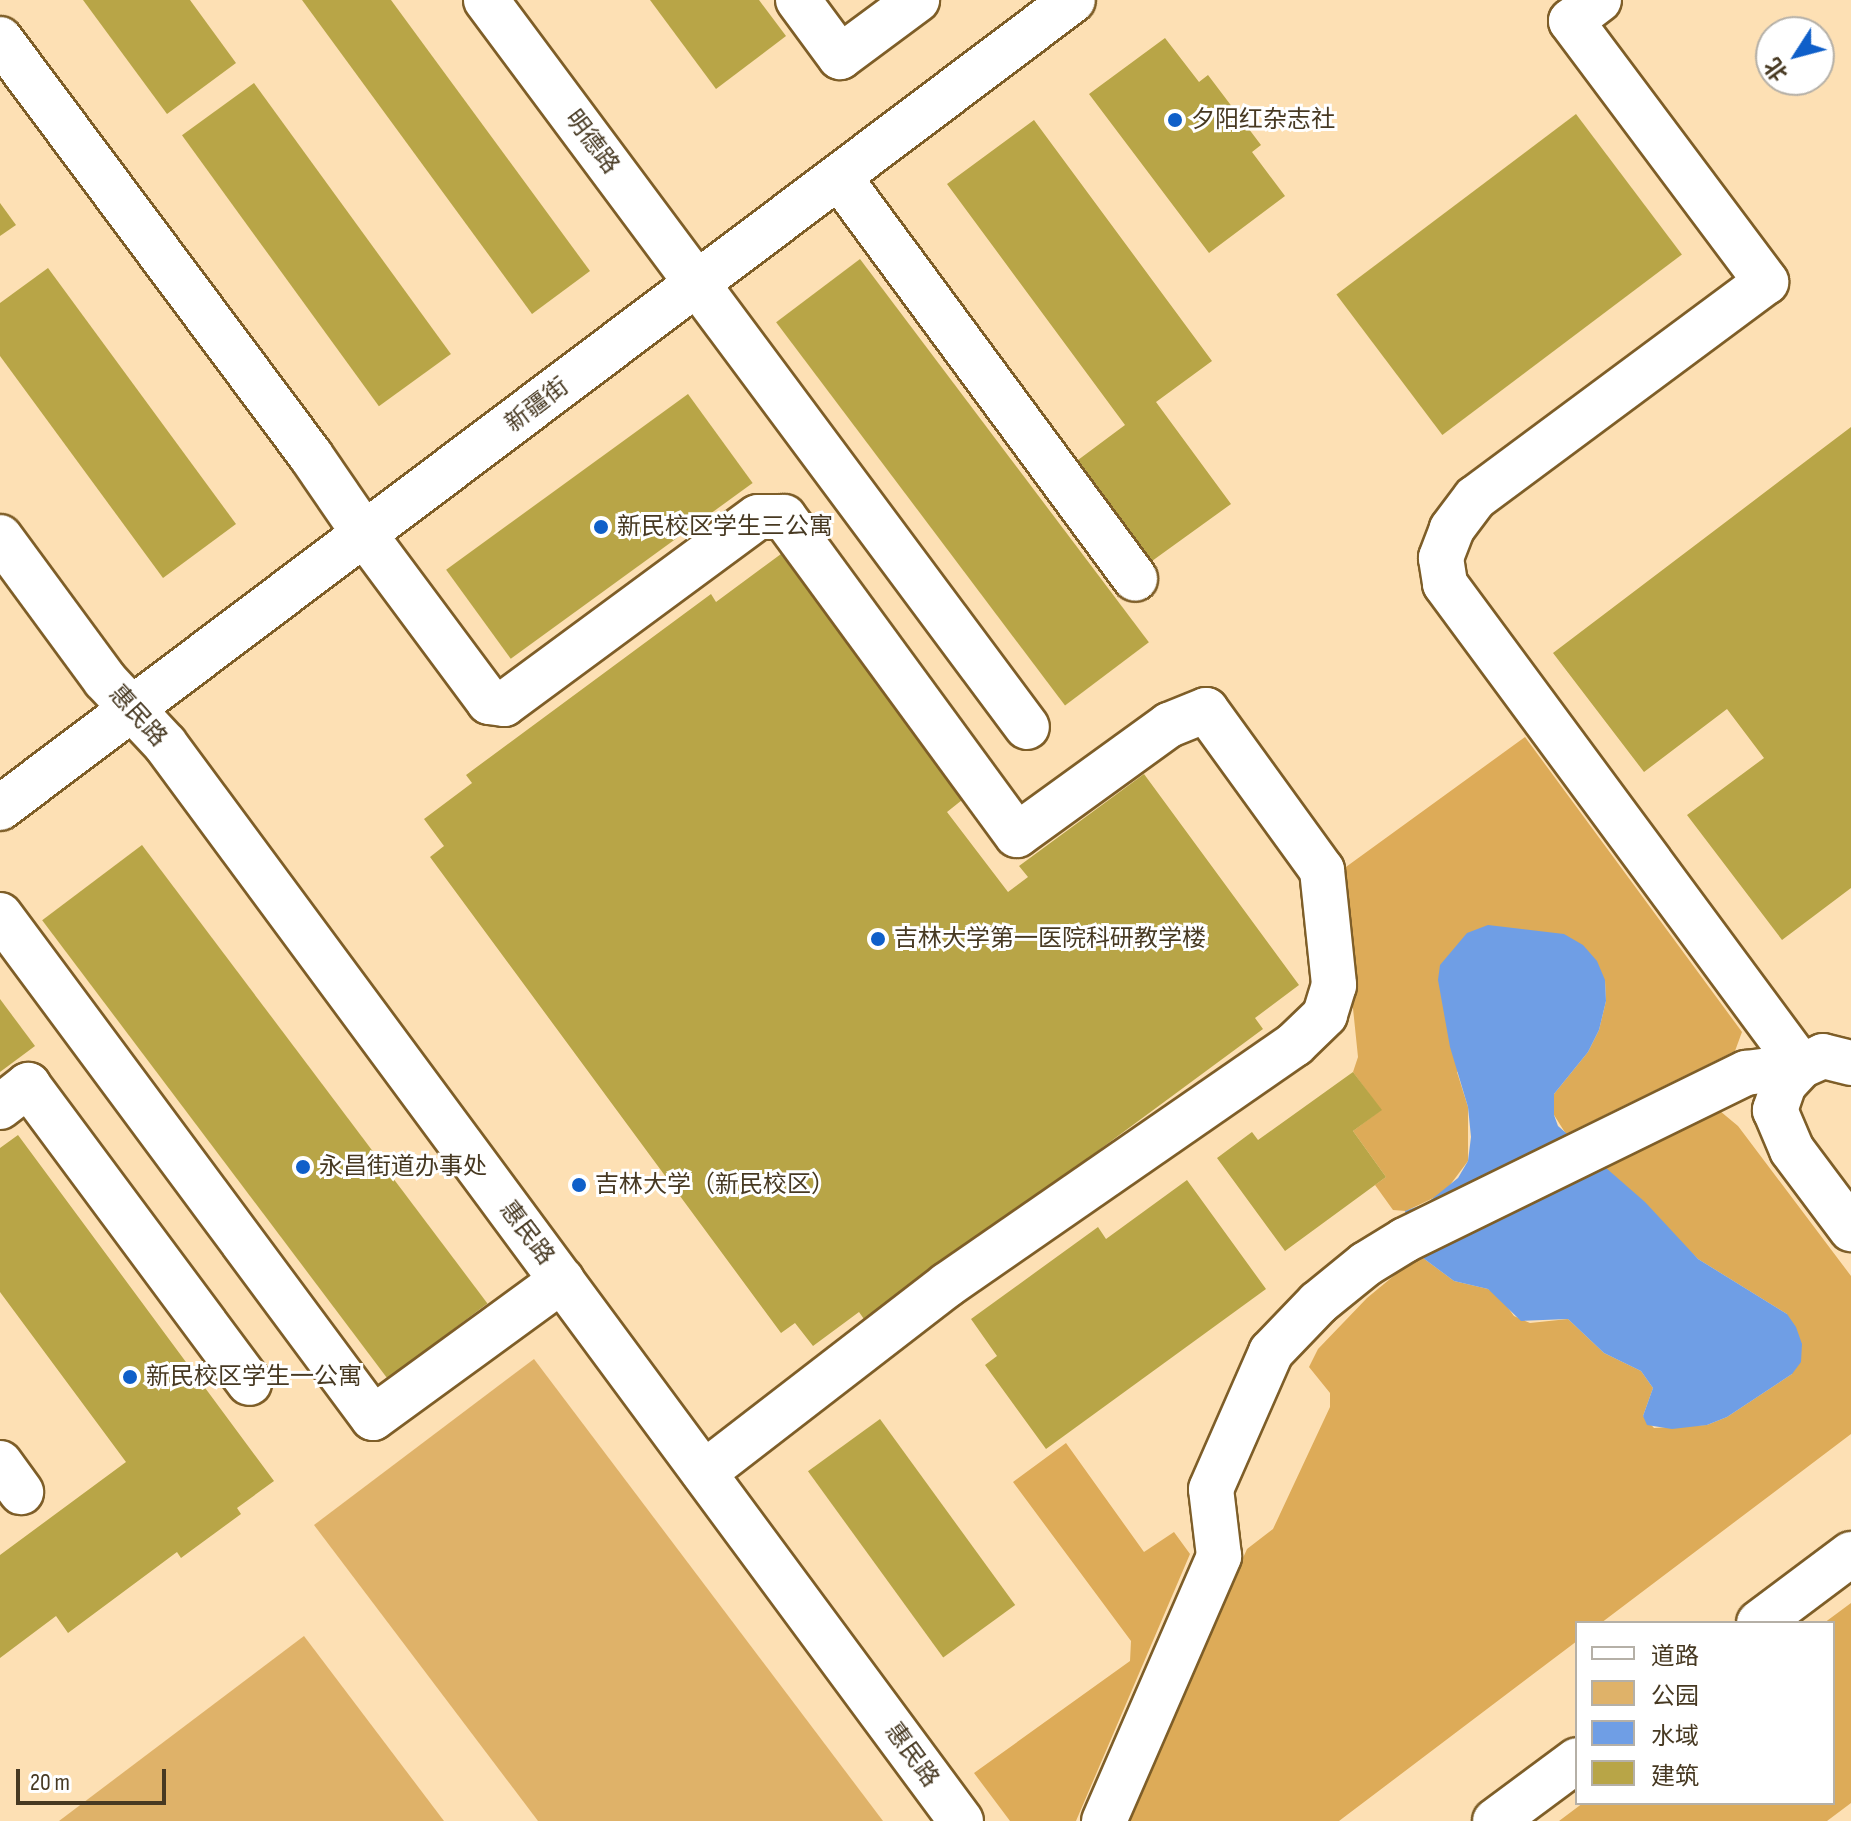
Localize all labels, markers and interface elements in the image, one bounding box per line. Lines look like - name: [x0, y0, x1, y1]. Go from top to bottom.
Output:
- north arrow: [1755, 16, 1835, 96]
- text: 北: [1759, 52, 1794, 86]
- street label: 明德路: [559, 105, 625, 179]
- place label: 夕阳红杂志社: [1191, 106, 1335, 134]
- marker: 夕阳红杂志社: [1166, 111, 1184, 129]
- street label: 新疆街: [500, 372, 574, 438]
- place label: 新民校区学生三公寓: [617, 513, 833, 541]
- marker: 新民校区学生三公寓: [592, 518, 610, 536]
- street label: 惠民路: [103, 680, 173, 752]
- place label: 吉林大学第一医院科研教学楼: [894, 925, 1206, 953]
- marker: 吉林大学第一医院科研教学楼: [869, 930, 887, 948]
- place label: 永昌街道办事处: [319, 1153, 487, 1181]
- marker: 永昌街道办事处: [294, 1158, 312, 1176]
- place label: 吉林大学（新民校区）: [595, 1171, 835, 1199]
- marker: 吉林大学（新民校区）: [570, 1176, 588, 1194]
- street label: 惠民路: [494, 1196, 560, 1270]
- place label: 新民校区学生一公寓: [146, 1363, 362, 1391]
- marker: 新民校区学生一公寓: [121, 1368, 139, 1386]
- legend: [1575, 1621, 1835, 1805]
- text: 道路: [1651, 1642, 1699, 1671]
- text: 公园: [1651, 1682, 1699, 1711]
- street label: 惠民路: [879, 1717, 945, 1793]
- text: 水域: [1651, 1722, 1699, 1751]
- scale bar: [20, 1753, 170, 1803]
- text: 建筑: [1651, 1762, 1699, 1791]
- text: 20 m: [30, 1768, 70, 1797]

